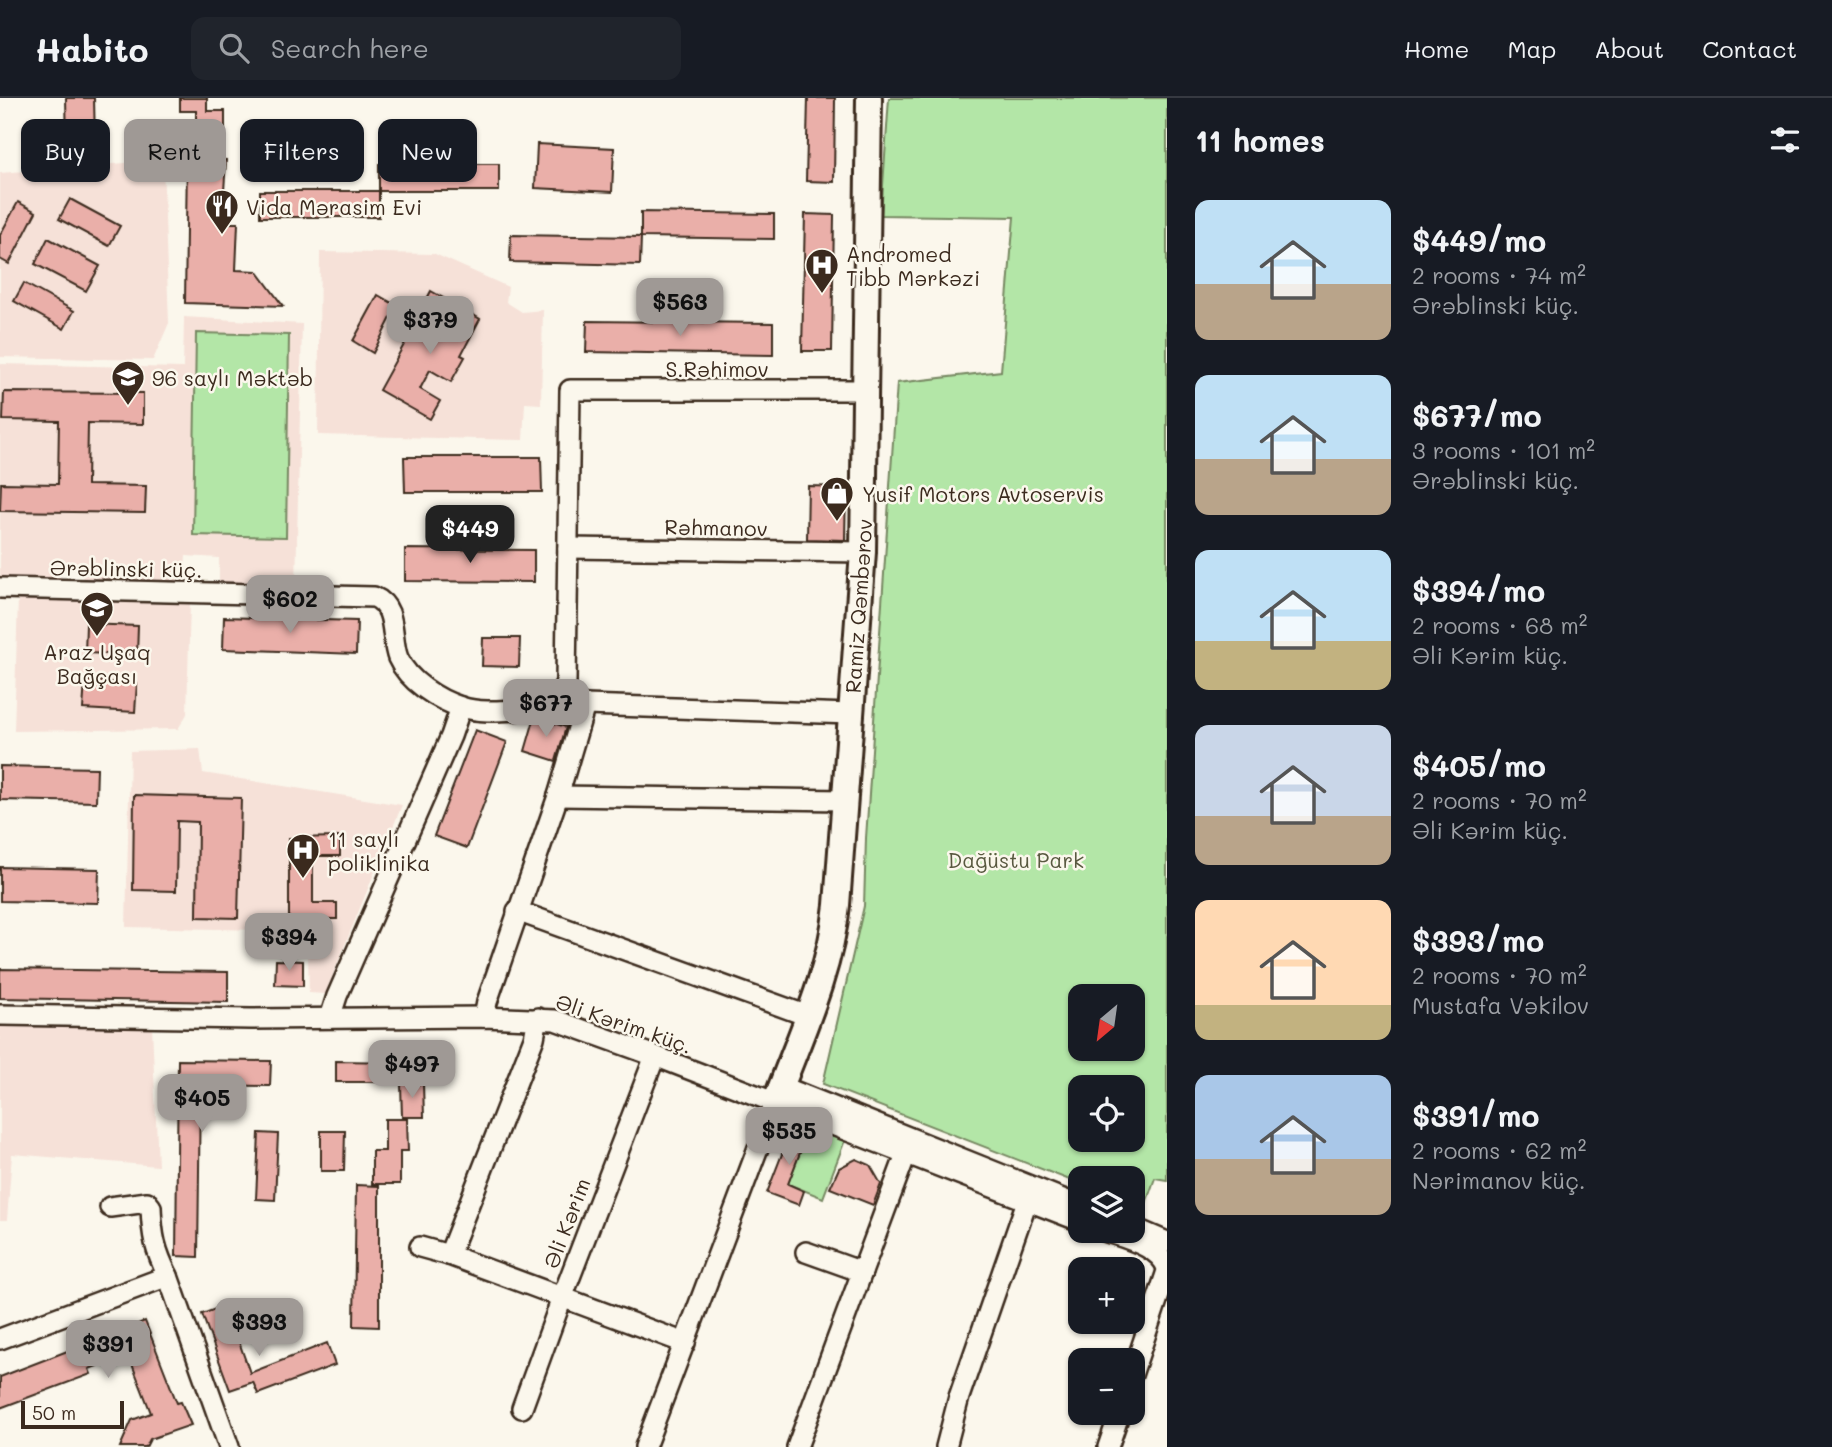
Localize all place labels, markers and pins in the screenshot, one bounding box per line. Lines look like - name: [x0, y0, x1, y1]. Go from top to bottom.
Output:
- restaurant icon: Vida Mərasim Evi: [203, 187, 241, 236]
- place label: Vida Mərasim Evi: [246, 193, 422, 220]
- place label: Andromed Tibb Mərkəzi: [846, 240, 980, 291]
- hospital icon: Andromed Tibb Mərkəzi: [803, 246, 841, 295]
- pin: $563: [639, 278, 721, 338]
- pin: $379: [389, 296, 471, 356]
- school or university icon: 96 saylı Məktəb: [109, 358, 147, 407]
- place label: 96 saylı Məktəb: [152, 364, 313, 391]
- shop icon: Yusif Motors Avtoservis: [818, 474, 856, 523]
- place label: Yusif Motors Avtoservis: [862, 480, 1104, 507]
- pin: $449: [429, 505, 511, 565]
- pin: $602: [249, 575, 331, 635]
- school or university icon: Araz Uşaq Bağçası: [78, 589, 116, 638]
- place label: Araz Uşaq Bağçası: [43, 638, 151, 689]
- pin: $677: [505, 680, 587, 739]
- place label: 11 saylı poliklinika: [328, 825, 430, 876]
- hospital icon: 11 saylı poliklinika: [284, 831, 322, 880]
- pin: $394: [248, 914, 330, 973]
- pin: $497: [371, 1040, 453, 1100]
- pin: $405: [161, 1074, 243, 1134]
- pin: $535: [748, 1108, 830, 1167]
- pin: $393: [218, 1298, 300, 1358]
- pin: $391: [67, 1320, 149, 1380]

